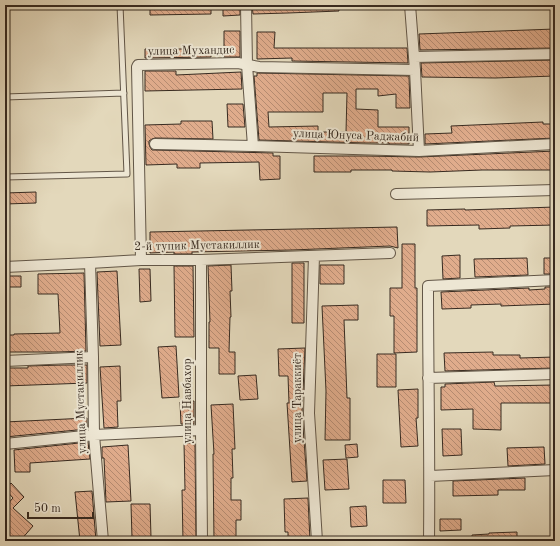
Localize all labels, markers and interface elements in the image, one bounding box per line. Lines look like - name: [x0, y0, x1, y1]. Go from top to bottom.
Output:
- street label: улица Мухандис: [148, 44, 234, 58]
- street label: улица Юнуса Раджабий: [293, 128, 419, 144]
- street label: 2-й тупик Мустакиллик: [134, 239, 260, 253]
- street label: улица Мустакиллик: [73, 350, 89, 454]
- street label: улица Тараккиёт: [292, 353, 304, 443]
- street label: улица Навбахор: [182, 358, 194, 444]
- scale bar: [28, 494, 93, 520]
- text: 50 m: [34, 502, 61, 515]

